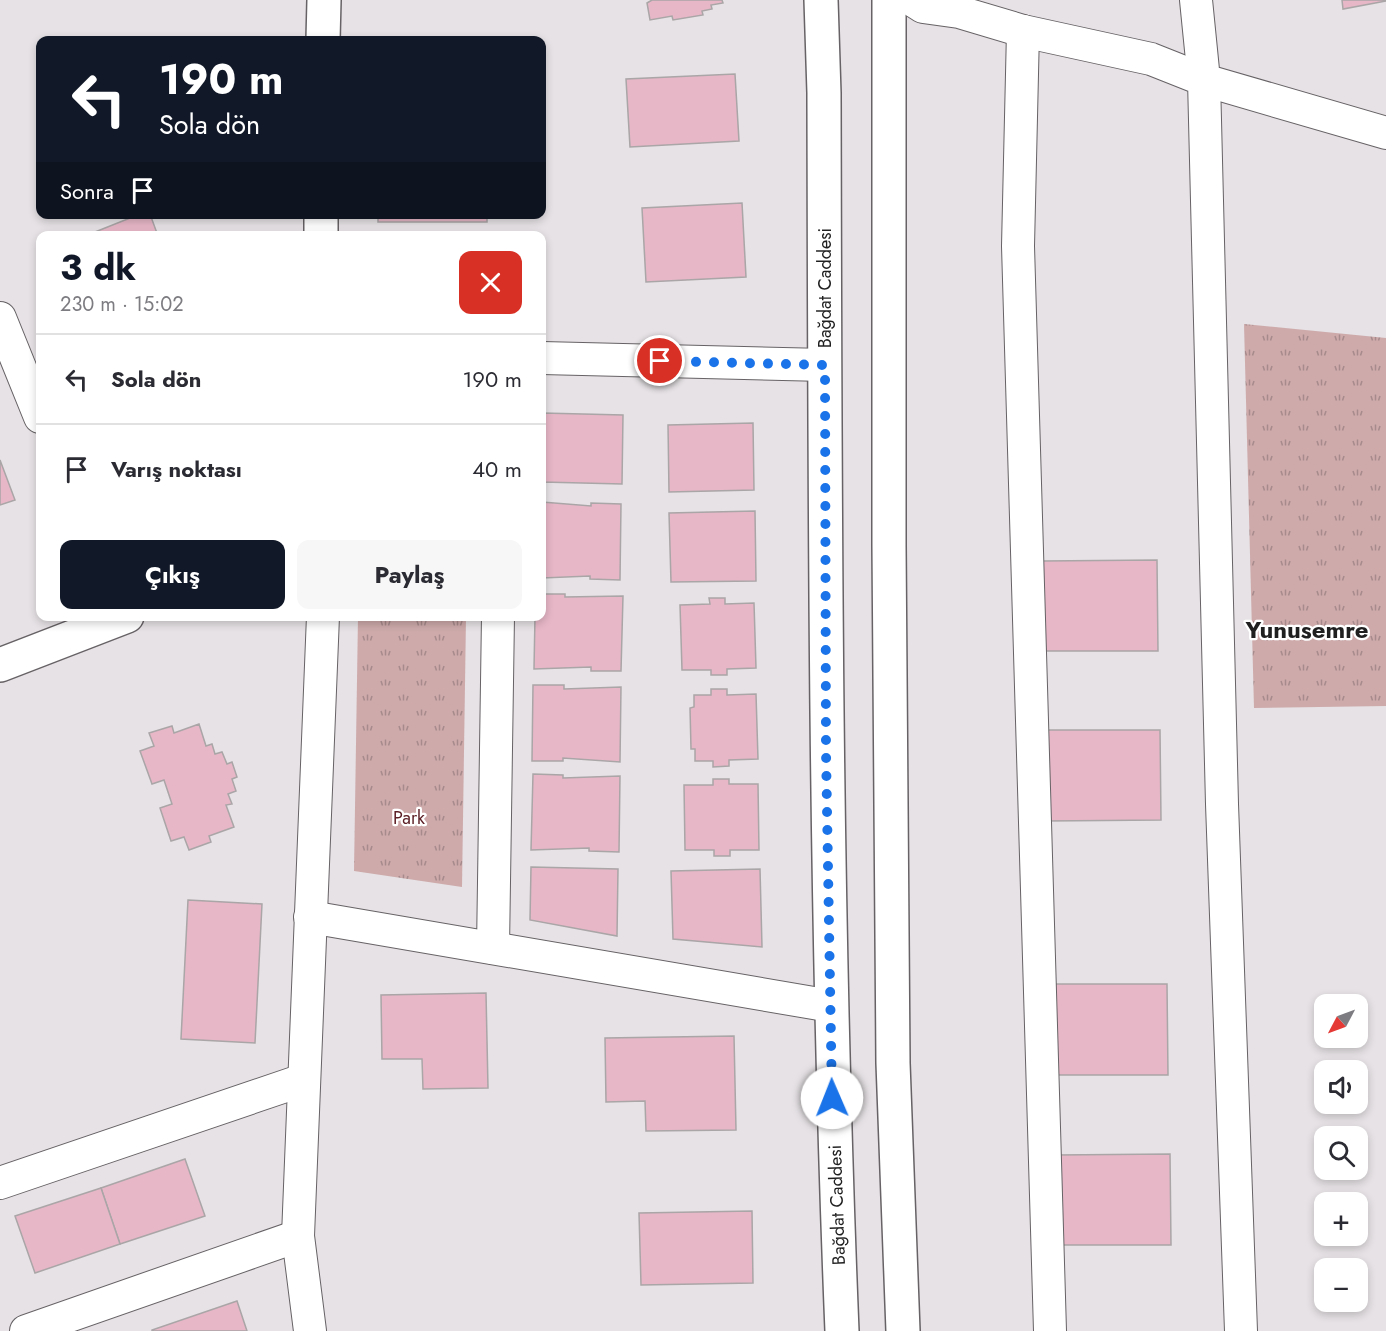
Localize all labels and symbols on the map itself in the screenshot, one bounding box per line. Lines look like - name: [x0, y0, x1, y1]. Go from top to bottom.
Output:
- street label: Bağdat Caddesi: [812, 228, 838, 348]
- pin: [634, 335, 685, 386]
- district label: Yunusemre: [1245, 612, 1368, 647]
- park label: Park: [393, 805, 425, 831]
- north arrow: [1314, 994, 1368, 1048]
- position arrow: [800, 1066, 864, 1130]
- street label: Bağdat Caddesi: [822, 1144, 852, 1266]

